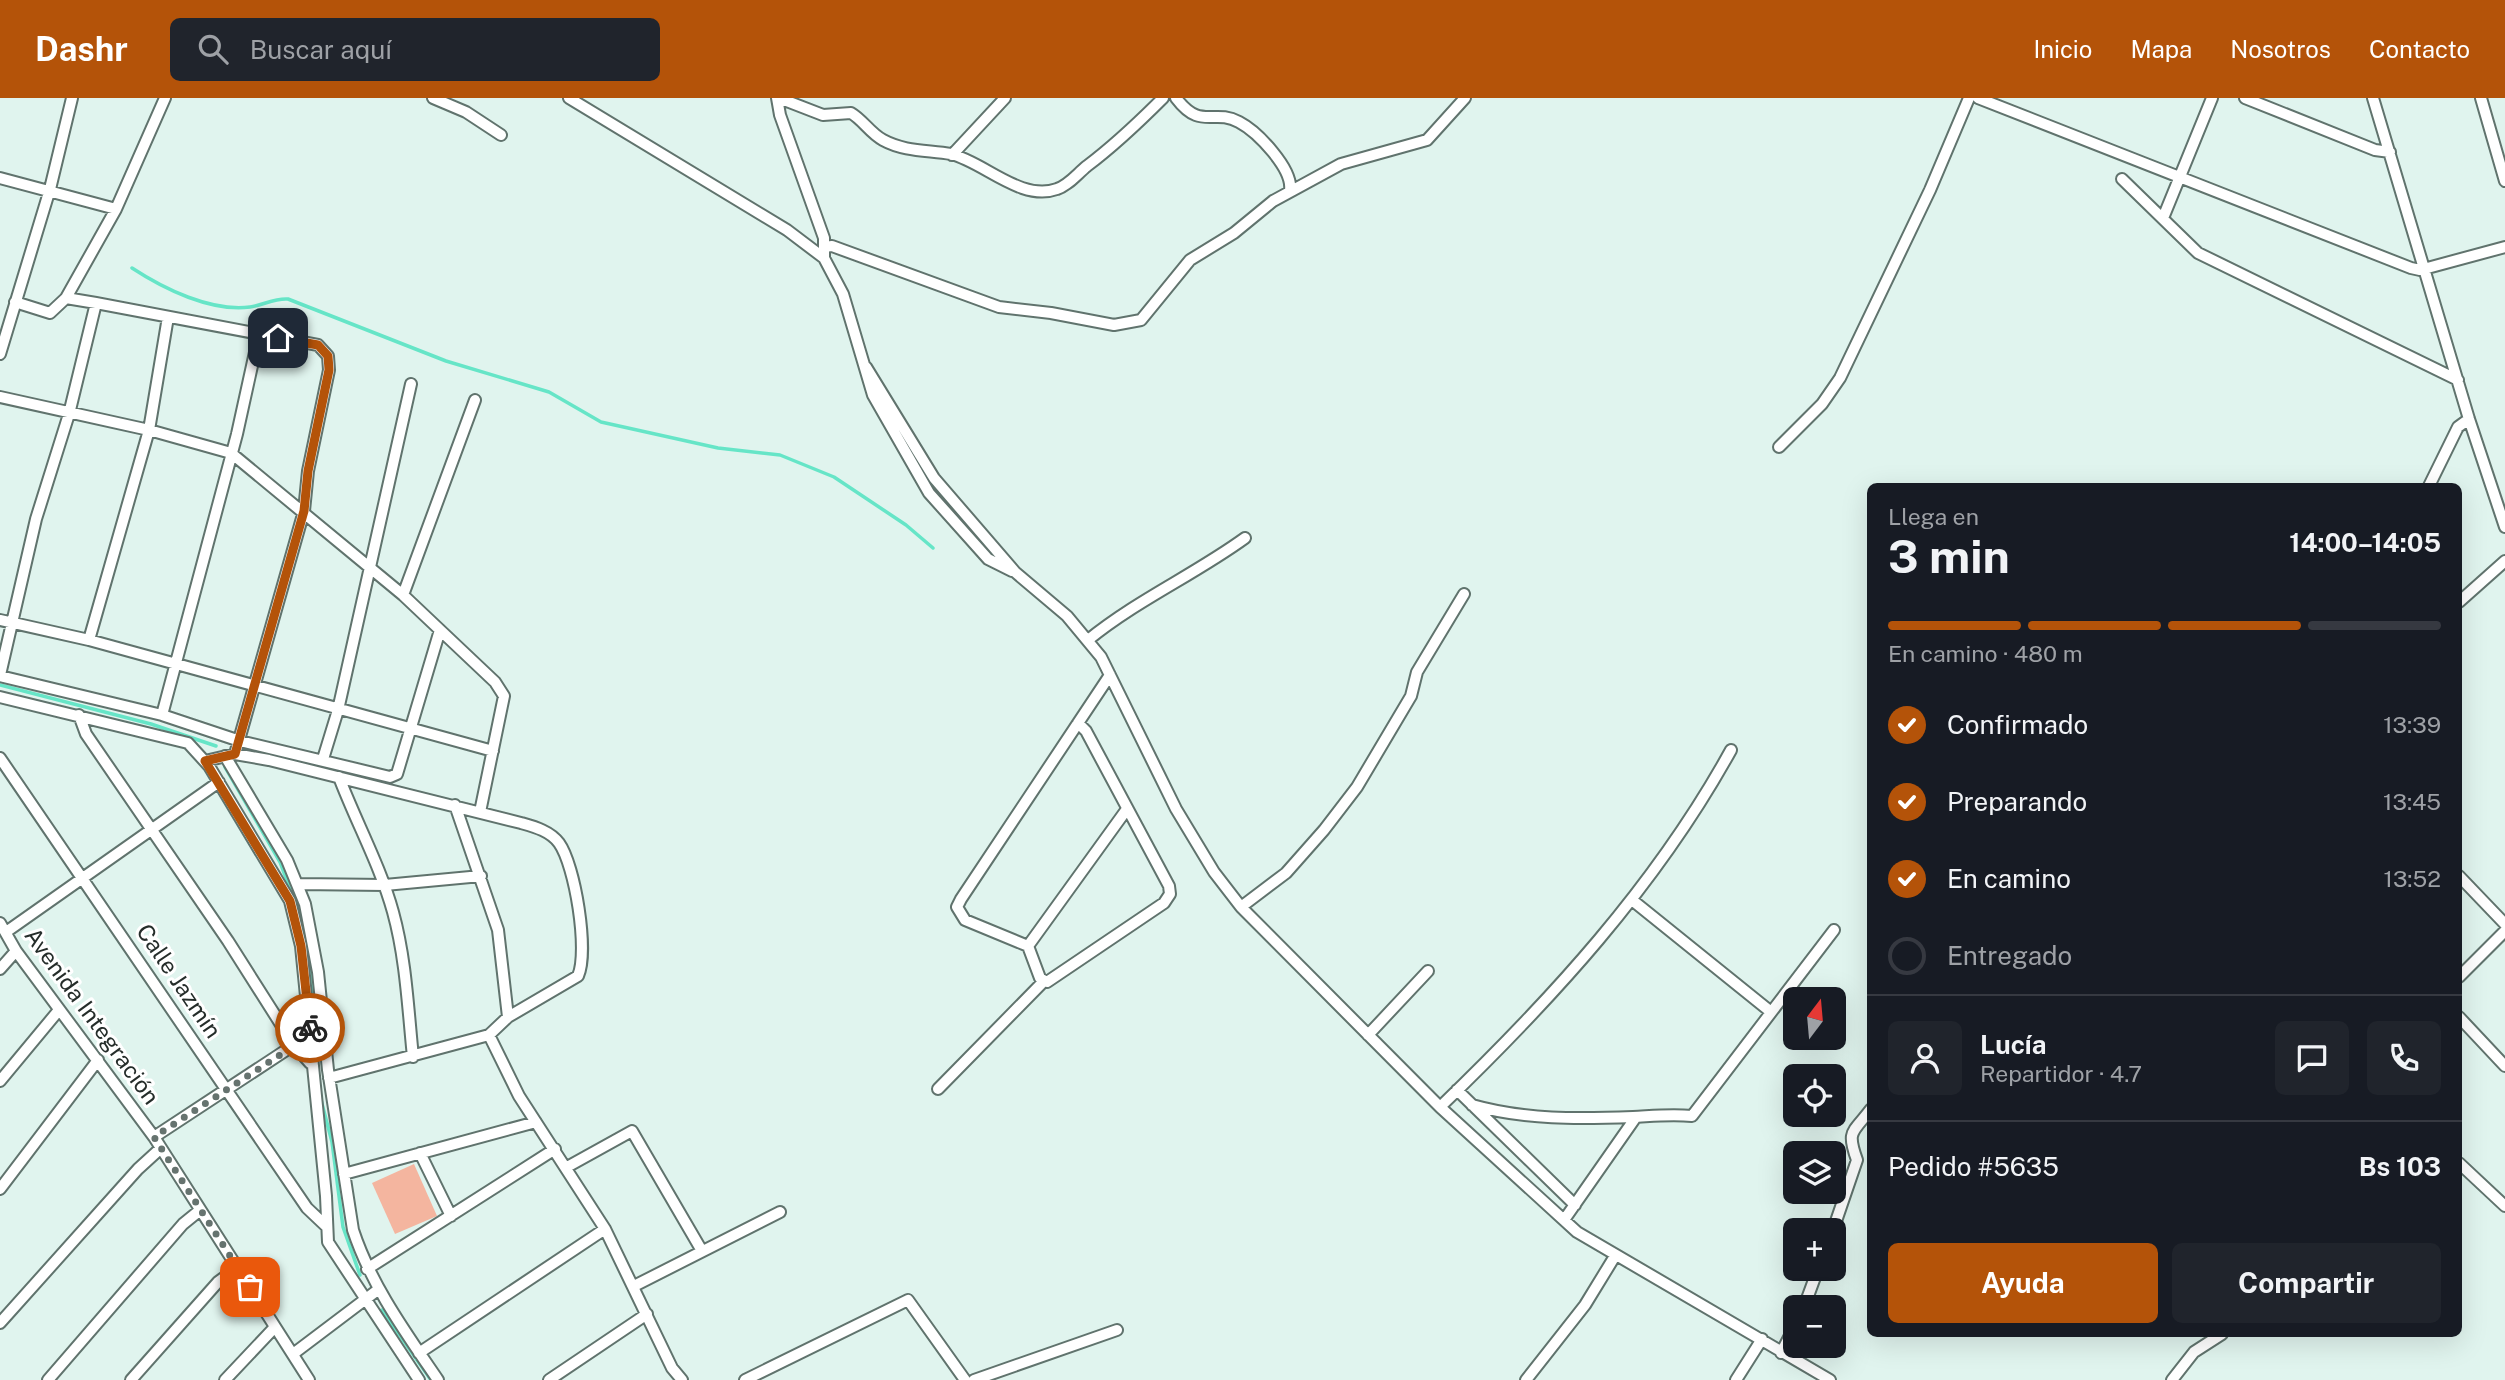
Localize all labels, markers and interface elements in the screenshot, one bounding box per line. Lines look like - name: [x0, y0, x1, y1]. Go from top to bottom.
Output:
- search box: [170, 18, 660, 81]
- text: Dashr: [35, 30, 128, 68]
- icon: search: [194, 30, 232, 68]
- text: Buscar aquí: [250, 34, 392, 65]
- text: Inicio: [2033, 35, 2092, 63]
- text: Mapa: [2130, 35, 2192, 63]
- text: Nosotros: [2230, 35, 2331, 63]
- text: Contacto: [2369, 35, 2470, 63]
- pin: [248, 308, 308, 368]
- icon: home: [259, 319, 297, 357]
- text: Llega en: [1888, 503, 1979, 530]
- text: 14:00–14:05: [2289, 527, 2441, 558]
- text: 3 min: [1888, 529, 2010, 583]
- text: En camino · 480 m: [1888, 640, 2083, 667]
- icon: check: [1888, 706, 1926, 744]
- text: Confirmado: [1947, 709, 2088, 740]
- text: 13:39: [2383, 711, 2441, 738]
- icon: check: [1888, 783, 1926, 821]
- text: Preparando: [1947, 786, 2087, 817]
- text: 13:45: [2383, 788, 2441, 815]
- icon: check: [1888, 860, 1926, 898]
- text: En camino: [1947, 863, 2071, 894]
- text: 13:52: [2384, 865, 2441, 892]
- street label: Calle Jazmín: [131, 919, 227, 1043]
- street label: Avenida Integración: [19, 922, 165, 1109]
- text: Entregado: [1947, 940, 2072, 971]
- north arrow: [1783, 987, 1846, 1050]
- map controls: [1783, 987, 1846, 1358]
- courier: [275, 993, 345, 1063]
- icon: bike: [291, 1009, 329, 1047]
- button: person: [1888, 1021, 1962, 1095]
- button: chat: [2275, 1021, 2349, 1095]
- button: phone: [2367, 1021, 2441, 1095]
- text: Lucía: [1980, 1029, 2046, 1060]
- text: Repartidor · 4.7: [1980, 1060, 2142, 1087]
- button: locate: [1783, 1064, 1846, 1127]
- button: layers: [1783, 1141, 1846, 1204]
- text: Pedido #5635: [1888, 1151, 2059, 1182]
- text: Bs 103: [2359, 1151, 2441, 1182]
- button: +: [1783, 1218, 1846, 1281]
- button: Ayuda: [1888, 1243, 2158, 1323]
- button: Compartir: [2172, 1243, 2441, 1323]
- pin: [220, 1257, 280, 1317]
- icon: bag: [231, 1268, 269, 1306]
- button: −: [1783, 1295, 1846, 1358]

